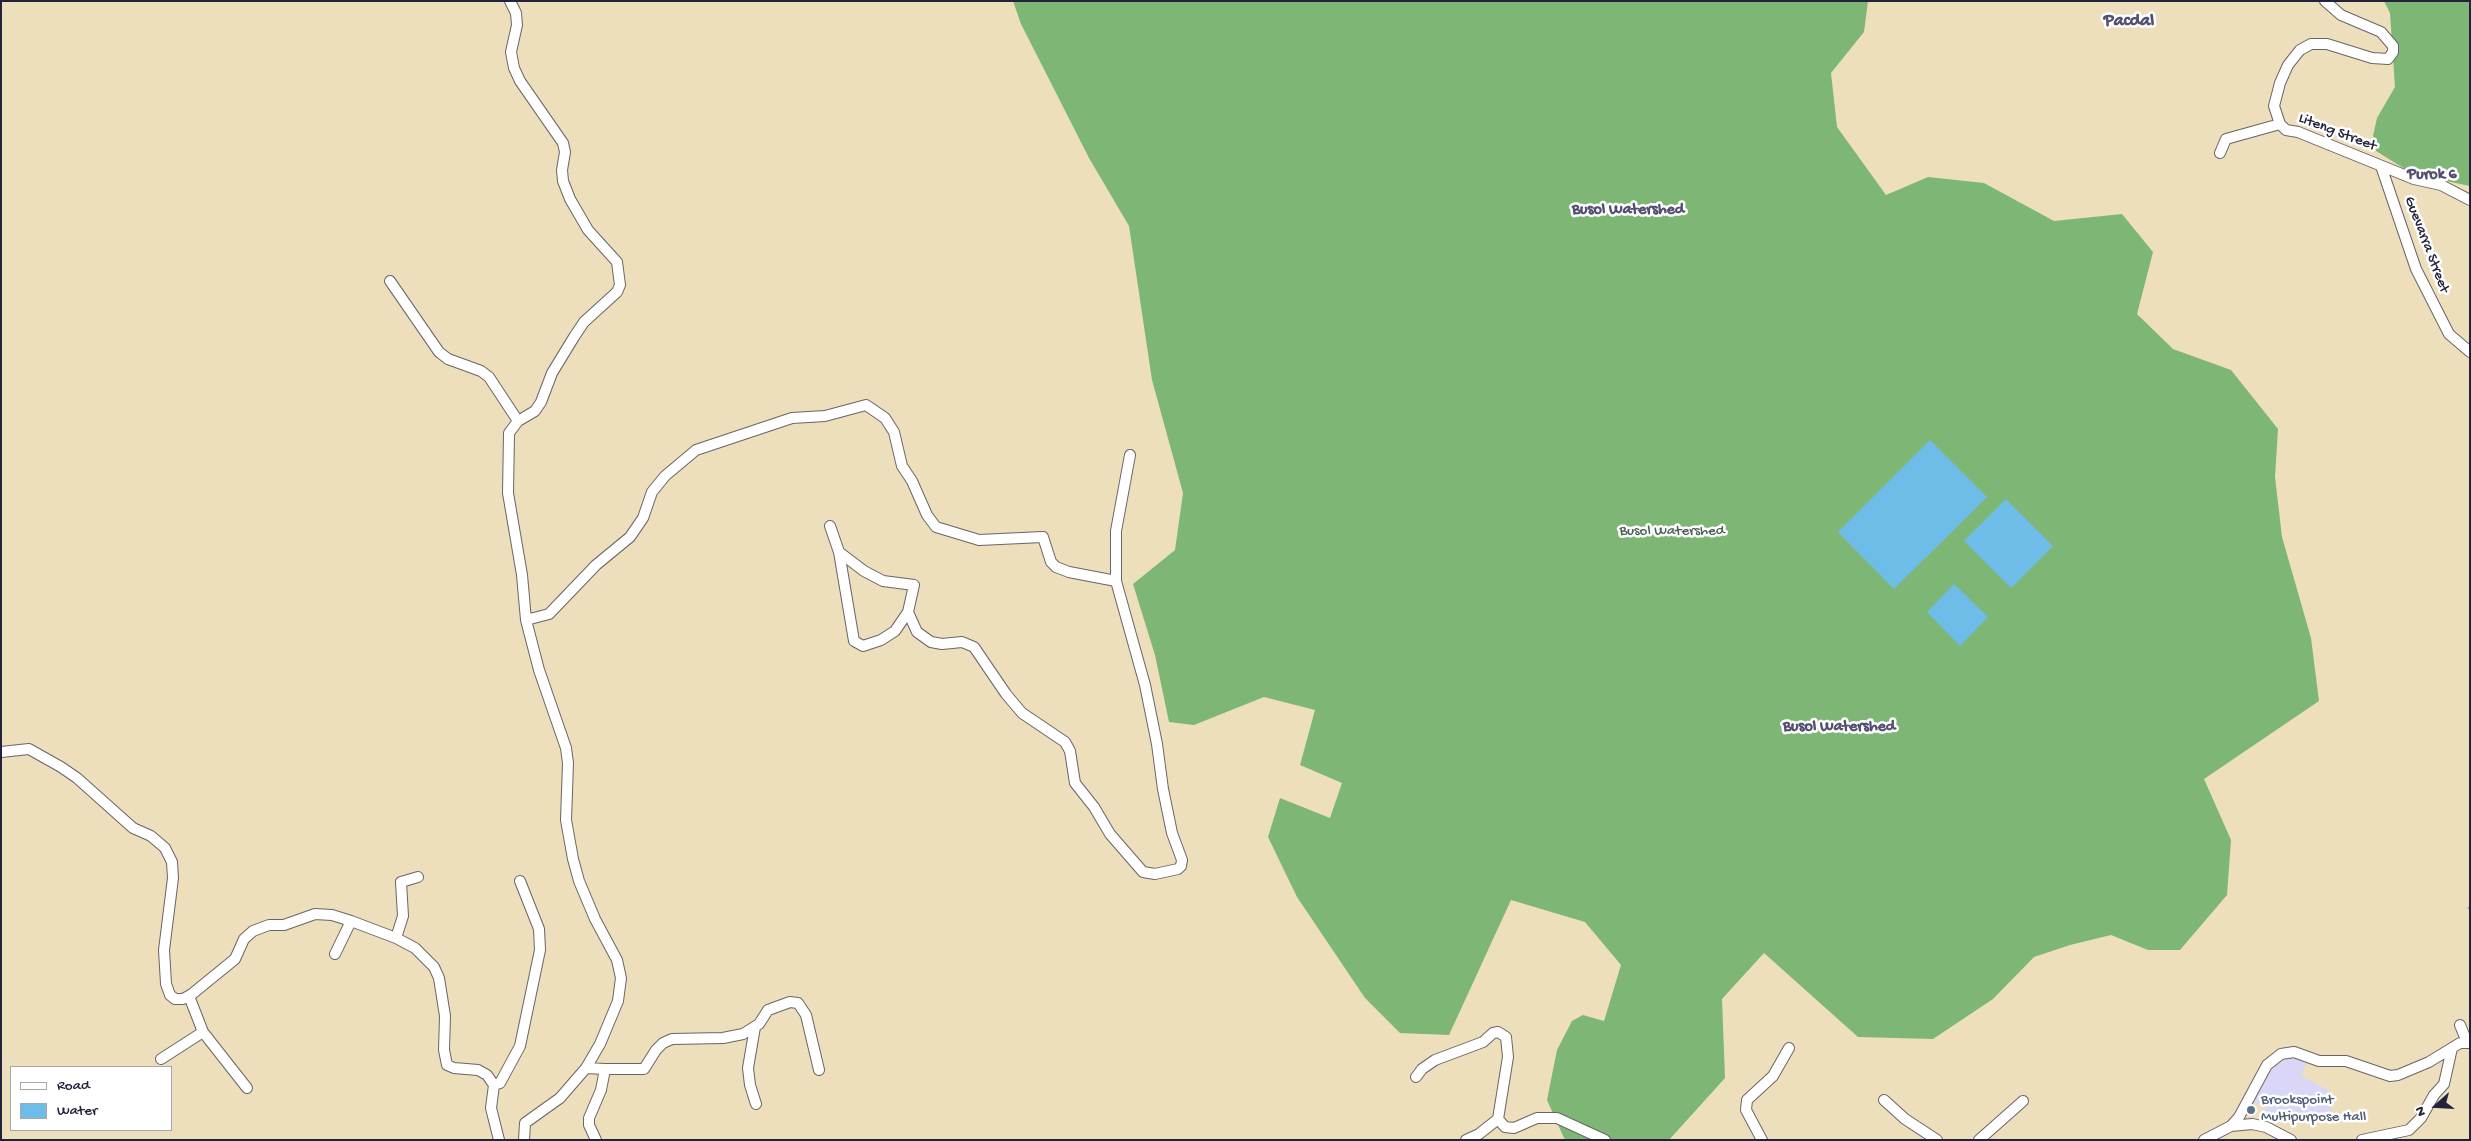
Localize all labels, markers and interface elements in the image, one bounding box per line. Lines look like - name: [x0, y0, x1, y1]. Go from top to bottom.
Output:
- district label: Pacdal: [2104, 11, 2154, 33]
- street label: Liteng Street: [2296, 110, 2378, 156]
- district label: Purok 6: [2407, 166, 2457, 186]
- street label: Guevarra Street: [2399, 194, 2453, 296]
- district label: Busol Watershed: [1572, 201, 1684, 221]
- park label: Busol Watershed: [1619, 523, 1725, 541]
- district label: Busol Watershed: [1783, 718, 1895, 738]
- legend: [10, 1066, 172, 1131]
- text: Road: [57, 1077, 90, 1095]
- north arrow: [2411, 1081, 2461, 1131]
- place label: Brookspoint Multipurpose Hall: [2261, 1092, 2366, 1127]
- text: Water: [57, 1102, 97, 1120]
- marker: Brookspoint Multipurpose Hall: [2245, 1104, 2257, 1116]
- text: N: [2412, 1104, 2431, 1118]

